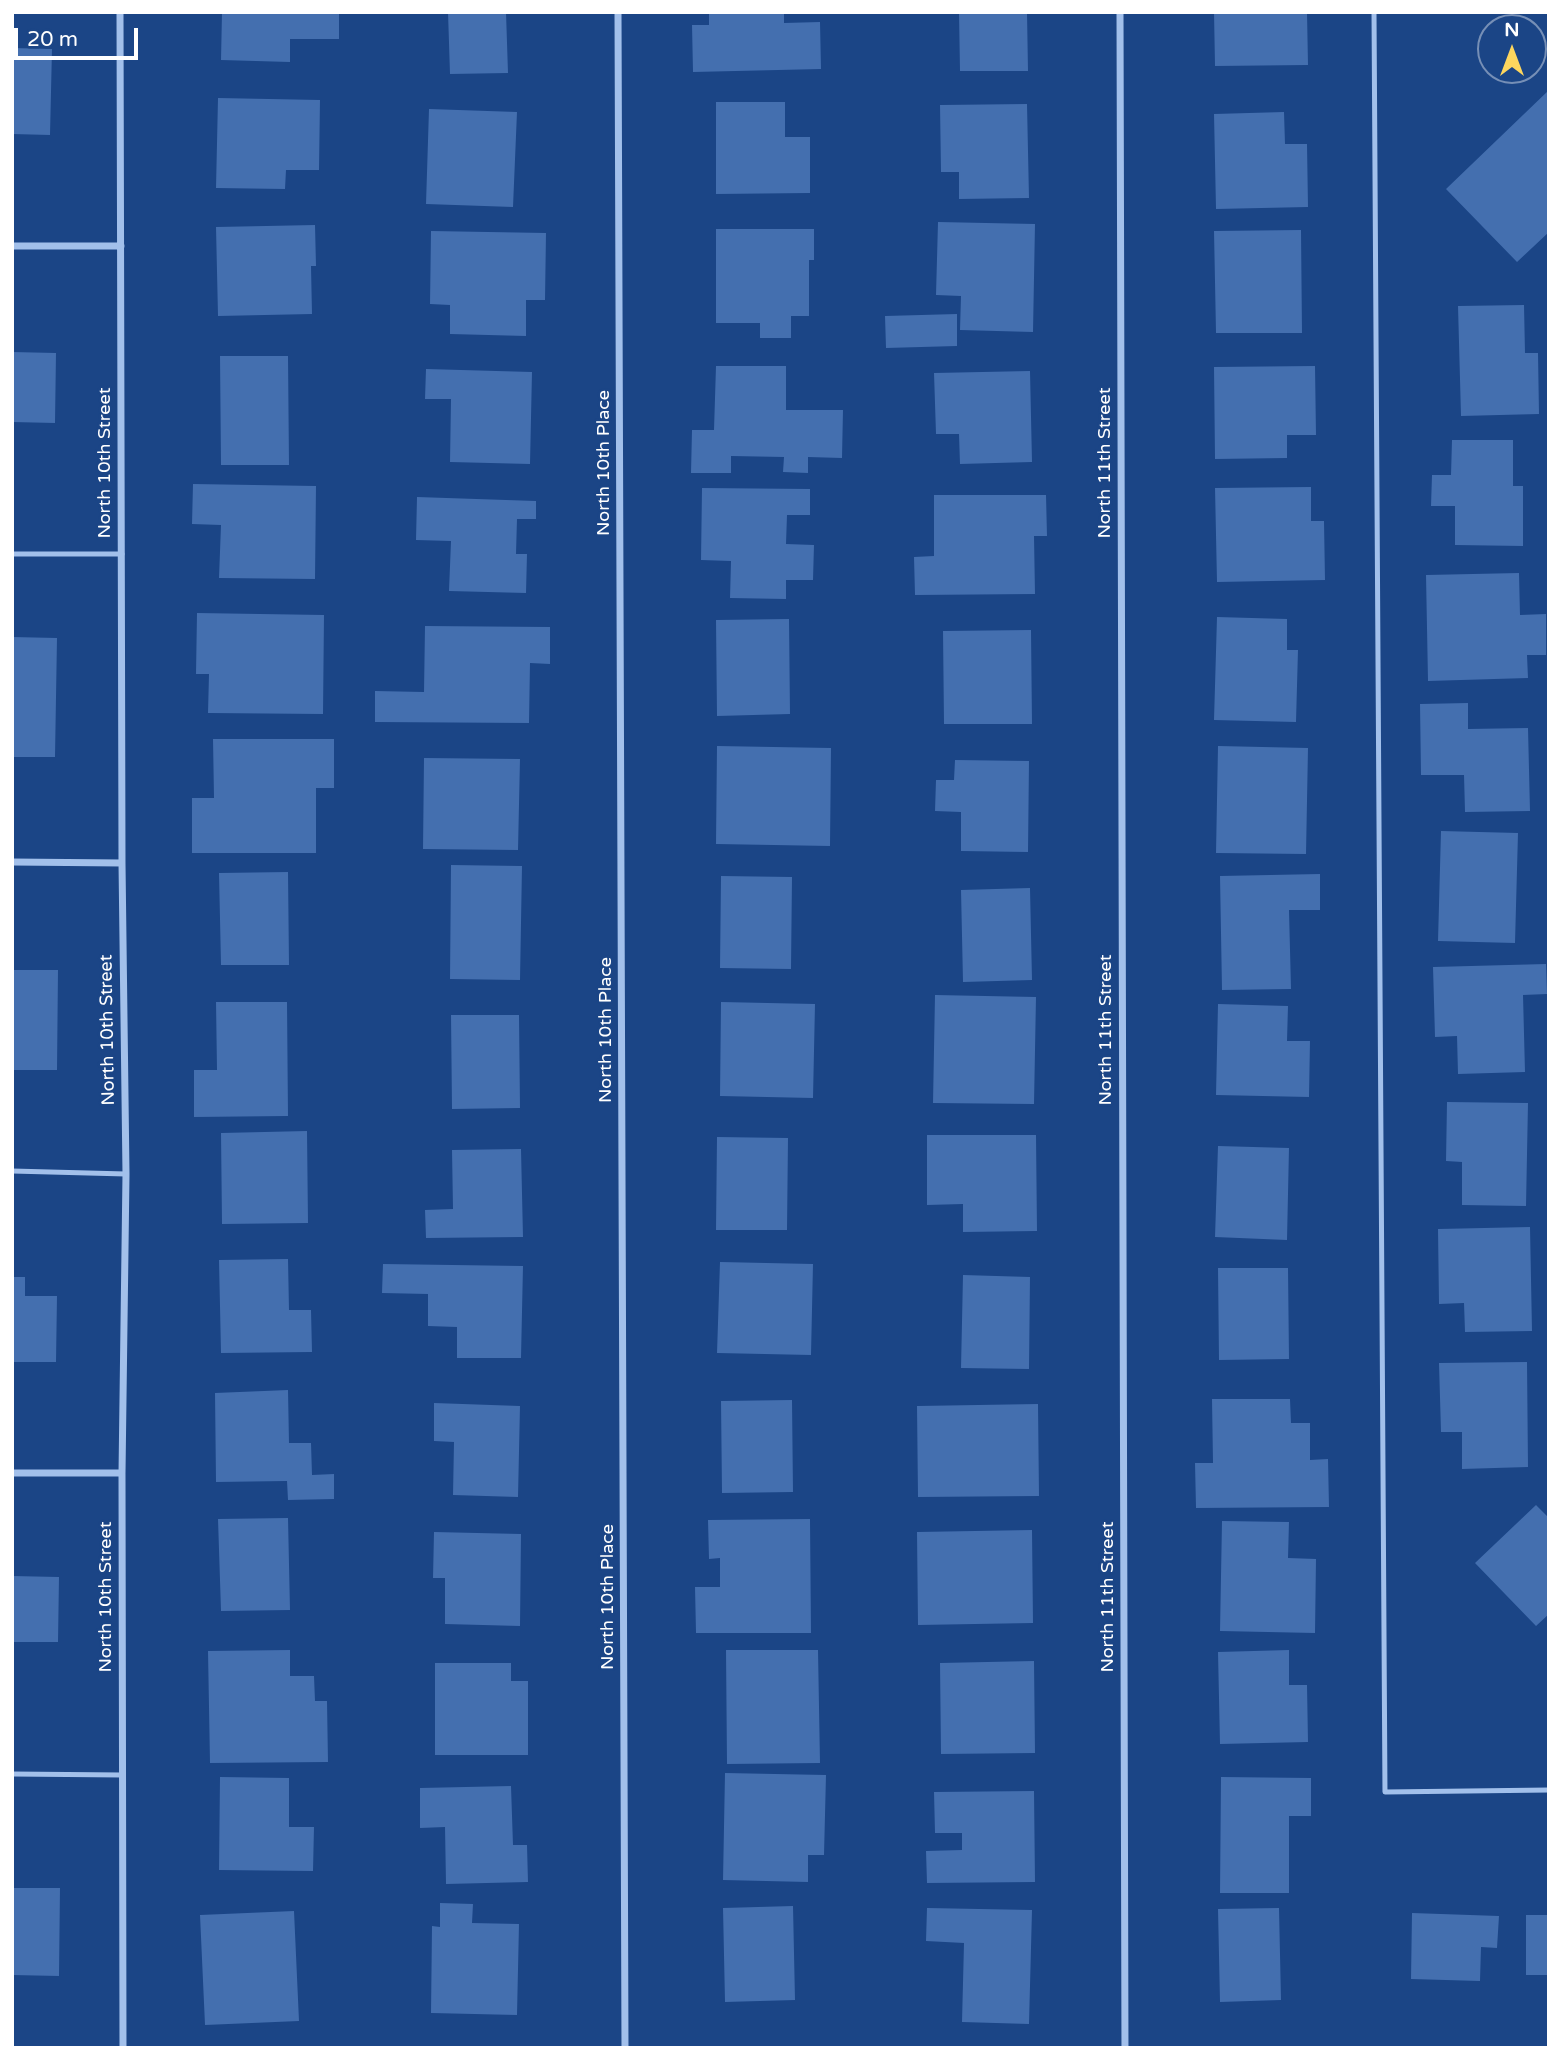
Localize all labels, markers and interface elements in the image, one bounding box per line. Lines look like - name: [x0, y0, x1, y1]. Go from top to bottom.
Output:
- scale bar: [18, 14, 142, 58]
- north arrow: [1477, 14, 1547, 84]
- text: N: [1504, 19, 1520, 41]
- text: 20 m: [27, 27, 78, 52]
- street label: North 10th Street: [94, 387, 116, 539]
- street label: North 11th Street: [1094, 387, 1116, 539]
- street label: North 10th Place: [593, 390, 615, 536]
- street label: North 10th Street: [96, 954, 120, 1106]
- street label: North 11th Street: [1095, 954, 1117, 1106]
- street label: North 10th Place: [595, 957, 617, 1103]
- street label: North 10th Street: [95, 1521, 117, 1673]
- street label: North 11th Street: [1097, 1521, 1119, 1673]
- street label: North 10th Place: [597, 1524, 619, 1670]

